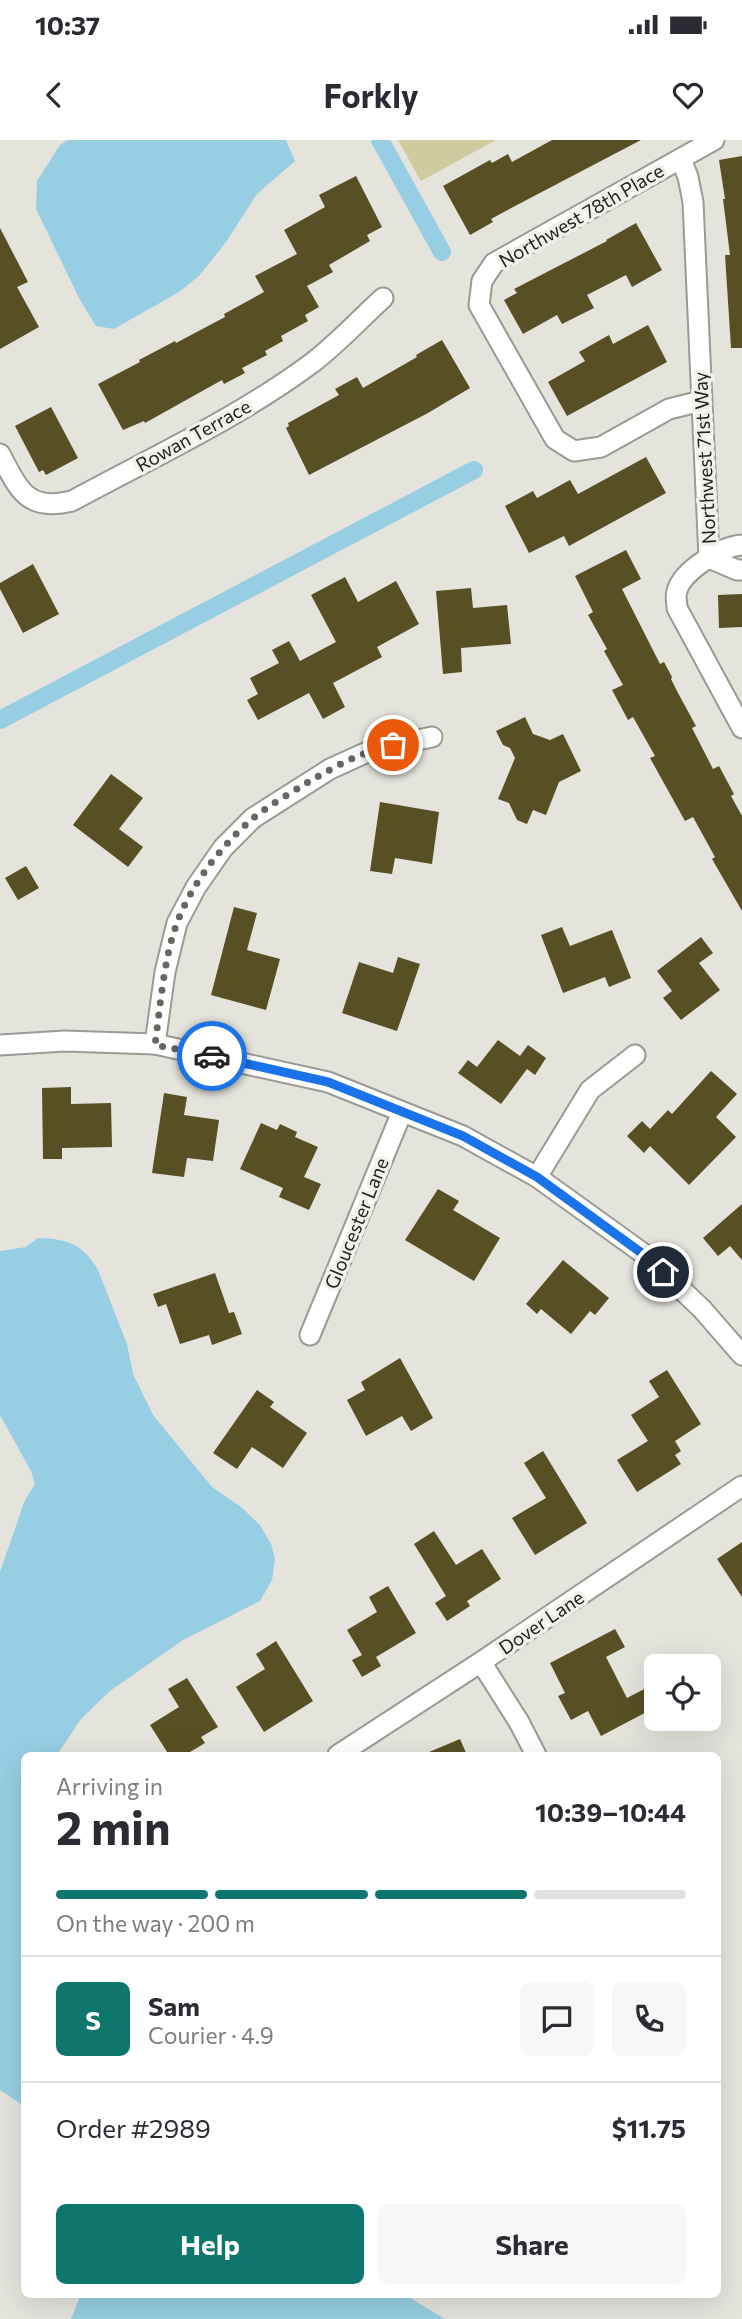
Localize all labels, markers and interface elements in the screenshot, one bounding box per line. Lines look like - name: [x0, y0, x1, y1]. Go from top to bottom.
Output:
- text: 10:37: [35, 9, 100, 40]
- text: Forkly: [323, 75, 419, 115]
- icon: back: [35, 76, 73, 114]
- icon: heart: [669, 76, 707, 114]
- street label: Northwest 78th Place: [494, 158, 668, 272]
- street label: Northwest 71st Way: [688, 371, 720, 545]
- street label: Rowan Terrace: [132, 394, 254, 476]
- pin: [363, 715, 423, 775]
- icon: bag: [374, 726, 412, 764]
- courier: [177, 1021, 247, 1091]
- icon: car: [193, 1037, 231, 1075]
- street label: Gloucester Lane: [319, 1154, 393, 1292]
- pin: [633, 1242, 693, 1302]
- icon: home: [644, 1253, 682, 1291]
- street label: Dover Lane: [494, 1585, 588, 1659]
- map controls: [644, 1654, 721, 1731]
- button: locate: [644, 1654, 721, 1731]
- text: Arriving in: [56, 1772, 163, 1800]
- text: 10:39–10:44: [535, 1796, 686, 1827]
- text: 2 min: [56, 1798, 171, 1854]
- text: On the way · 200 m: [56, 1909, 255, 1937]
- button: chat: [520, 1982, 594, 2056]
- button: phone: [612, 1982, 686, 2056]
- text: Sam: [148, 1990, 200, 2021]
- text: S: [85, 2004, 101, 2035]
- text: Courier · 4.9: [148, 2021, 274, 2049]
- text: Order #2989: [56, 2112, 211, 2143]
- text: $11.75: [612, 2112, 686, 2143]
- button: Help: [56, 2204, 364, 2284]
- button: Share: [378, 2204, 686, 2284]

